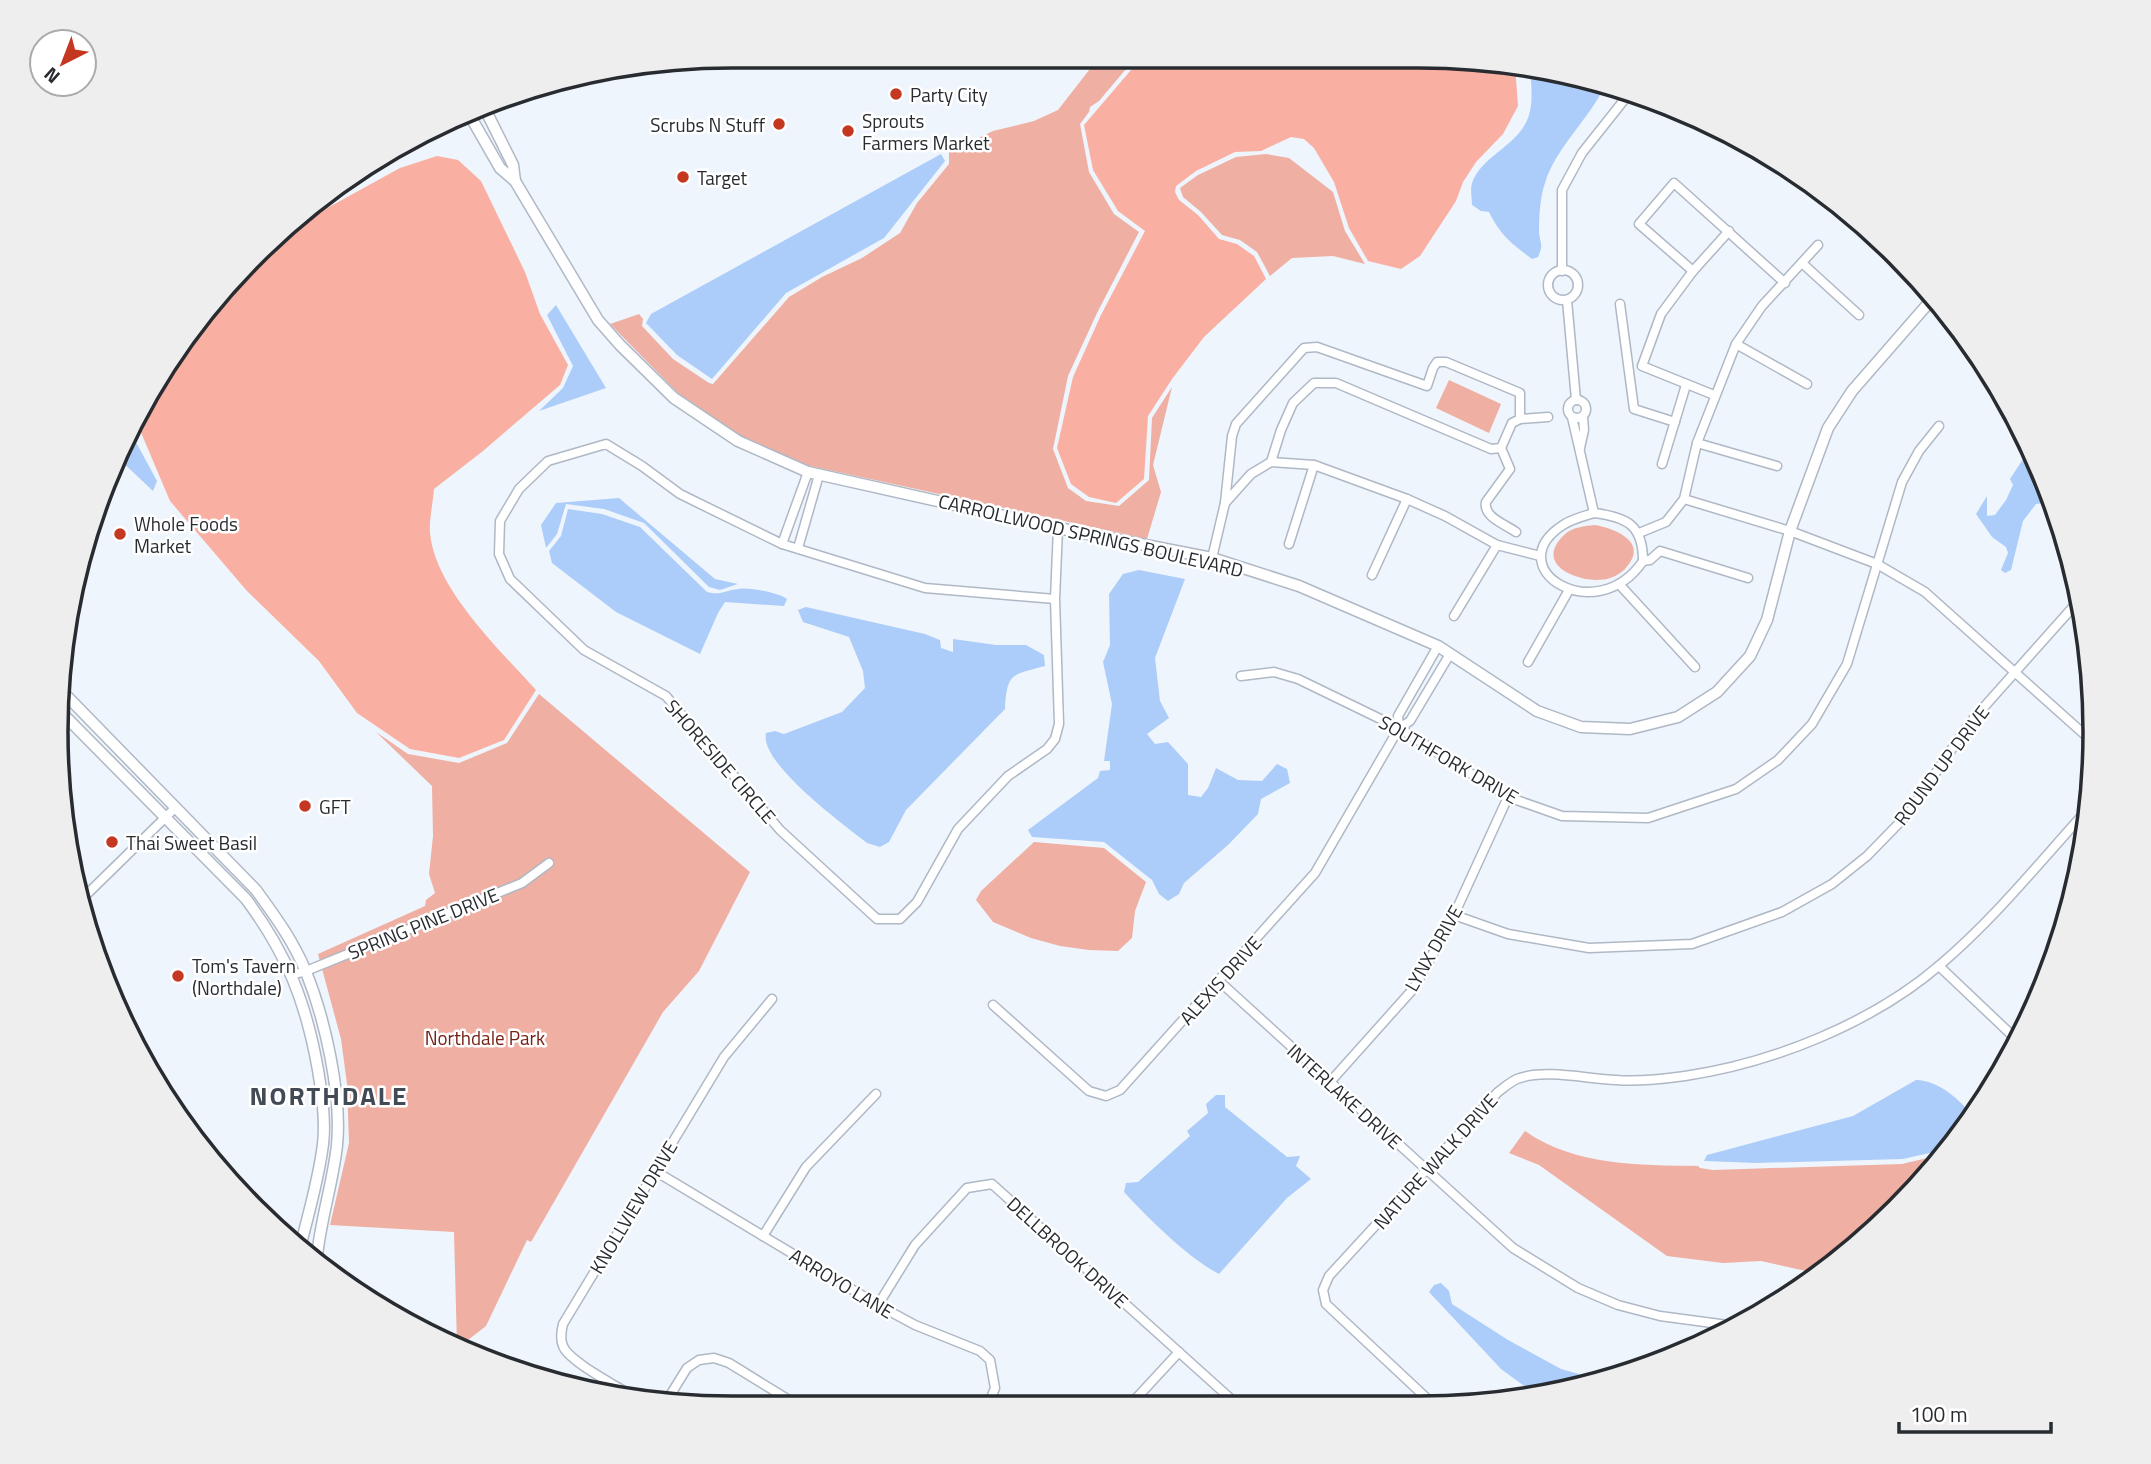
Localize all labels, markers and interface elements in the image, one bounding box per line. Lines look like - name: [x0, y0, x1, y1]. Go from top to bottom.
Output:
- north arrow: [28, 28, 98, 98]
- text: N: [37, 61, 66, 91]
- place label: Party City: [910, 80, 988, 109]
- marker: Party City: [888, 86, 904, 102]
- place label: Sprouts Farmers Market: [862, 106, 990, 157]
- place label: Scrubs N Stuff: [650, 110, 766, 139]
- marker: Scrubs N Stuff: [771, 116, 787, 132]
- marker: Sprouts Farmers Market: [840, 123, 856, 139]
- place label: Target: [697, 163, 748, 192]
- marker: Target: [675, 169, 691, 185]
- street label: CARROLLWOOD SPRINGS BOULEVARD: [936, 486, 1246, 584]
- place label: Whole Foods Market: [134, 509, 238, 560]
- marker: Whole Foods Market: [112, 526, 128, 542]
- street label: SHORESIDE CIRCLE: [659, 692, 783, 830]
- street label: ROUND UP DRIVE: [1886, 699, 1996, 831]
- street label: SOUTHFORK DRIVE: [1374, 707, 1524, 811]
- place label: GFT: [319, 792, 351, 821]
- marker: GFT: [297, 798, 313, 814]
- place label: Thai Sweet Basil: [126, 828, 257, 857]
- marker: Thai Sweet Basil: [104, 834, 120, 850]
- street label: SPRING PINE DRIVE: [343, 880, 503, 966]
- street label: LYNX DRIVE: [1397, 899, 1469, 997]
- street label: ALEXIS DRIVE: [1172, 929, 1268, 1031]
- place label: Tom's Tavern (Northdale): [192, 951, 296, 1002]
- marker: Tom's Tavern (Northdale): [170, 968, 186, 984]
- park label: Northdale Park: [425, 1023, 545, 1052]
- street label: INTERLAKE DRIVE: [1281, 1036, 1409, 1156]
- district label: NORTHDALE: [249, 1076, 409, 1115]
- street label: NATURE WALK DRIVE: [1366, 1087, 1504, 1235]
- street label: KNOLLVIEW DRIVE: [582, 1135, 684, 1279]
- street label: DELLBROOK DRIVE: [1001, 1189, 1135, 1315]
- street label: ARROYO LANE: [784, 1240, 900, 1326]
- scale bar: [1899, 1390, 2051, 1434]
- text: 100 m: [1910, 1398, 1967, 1430]

